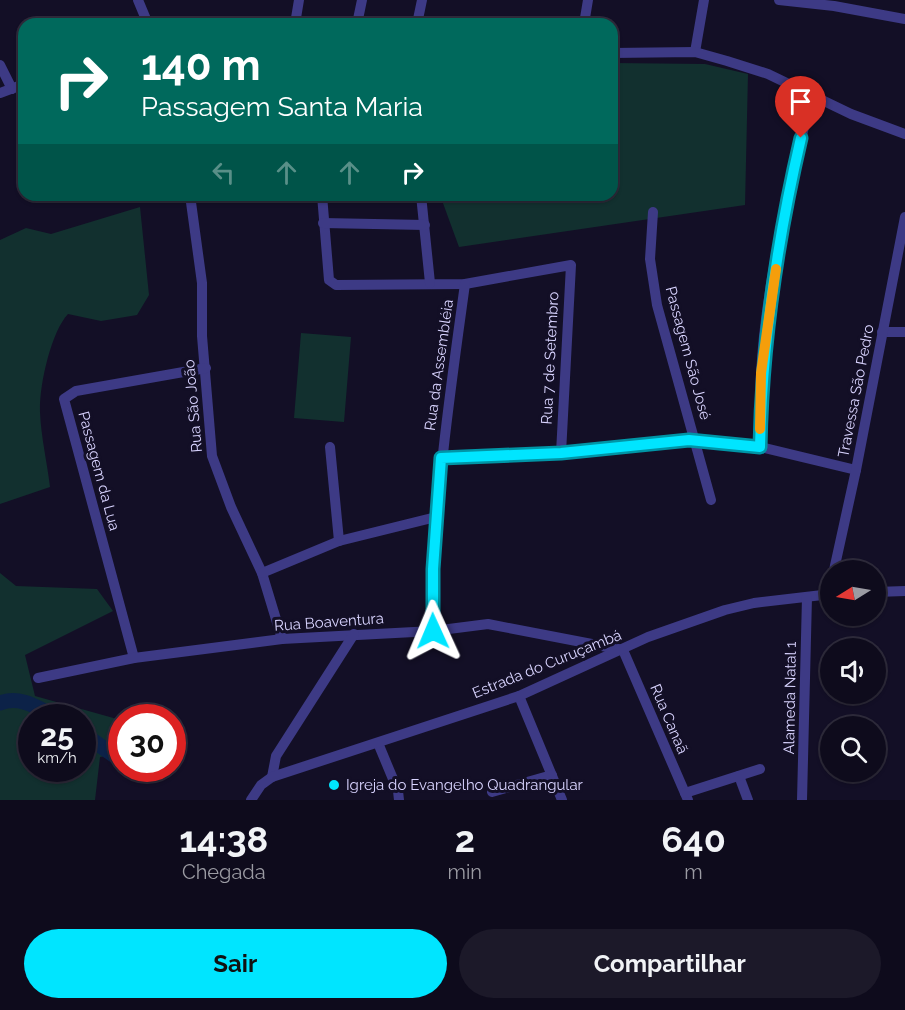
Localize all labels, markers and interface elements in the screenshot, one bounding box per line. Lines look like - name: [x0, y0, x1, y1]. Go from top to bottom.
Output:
- text: 140 m: [141, 41, 261, 90]
- icon: right: [42, 42, 120, 120]
- pin: [775, 76, 826, 138]
- icon: arrive: [784, 85, 817, 118]
- text: Passagem Santa Maria: [141, 91, 423, 122]
- icon: left: [207, 156, 240, 189]
- icon: ahead: [270, 156, 303, 189]
- icon: ahead: [333, 156, 366, 189]
- icon: right: [396, 156, 429, 189]
- street label: Passagem São José: [662, 284, 715, 422]
- street label: Rua 7 de Setembro: [538, 291, 562, 425]
- street label: Rua da Assembléia: [421, 298, 457, 432]
- street label: Travessa São Pedro: [834, 323, 878, 459]
- street label: Rua São João: [180, 359, 206, 453]
- street label: Passagem da Lua: [74, 409, 124, 533]
- north arrow: [820, 560, 886, 626]
- map controls: [820, 560, 886, 782]
- position arrow: [401, 599, 465, 663]
- street label: Rua Boaventura: [274, 609, 384, 635]
- street label: Estrada do Curuçambá: [470, 626, 624, 702]
- button: sound: [820, 638, 886, 704]
- street label: Alameda Natal 1: [780, 641, 800, 755]
- street label: Rua Canaã: [646, 681, 692, 757]
- speed limit sign: 30: [108, 704, 186, 782]
- button: search: [820, 716, 886, 782]
- text: 25: [40, 718, 74, 753]
- text: km/h: [37, 749, 77, 767]
- place label: Igreja do Evangelho Quadrangular: [346, 776, 584, 794]
- marker: Igreja do Evangelho Quadrangular: [327, 778, 341, 792]
- text: 14:38: [179, 818, 268, 860]
- text: 2: [455, 818, 475, 860]
- text: 640: [661, 818, 726, 860]
- text: Chegada: [182, 860, 266, 884]
- text: min: [448, 860, 482, 884]
- text: m: [684, 860, 703, 884]
- button: Sair: [24, 929, 447, 998]
- button: Compartilhar: [459, 929, 881, 998]

